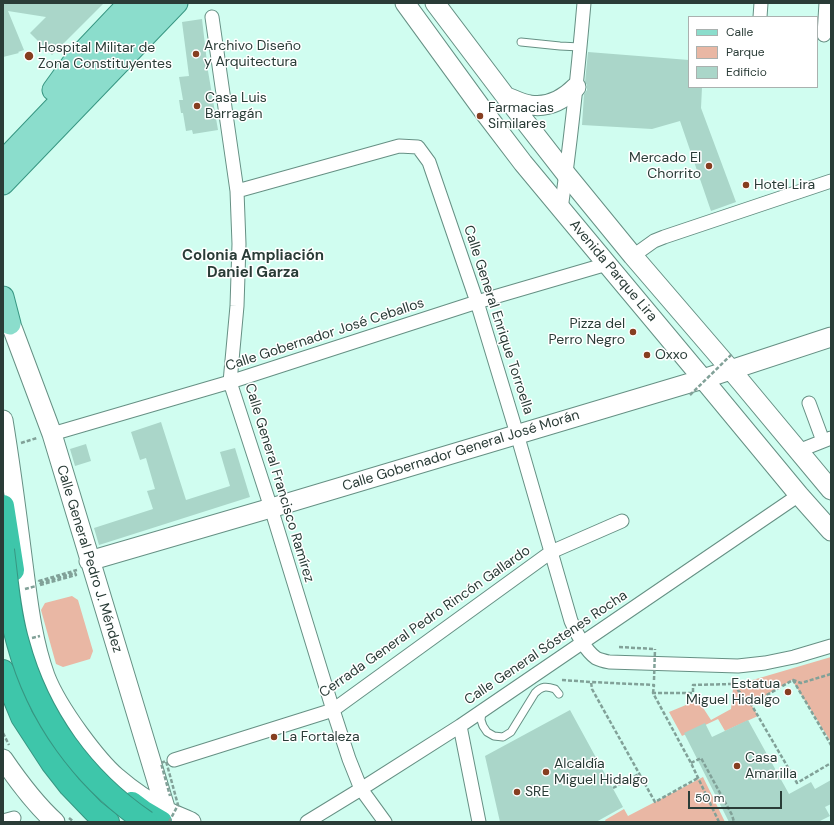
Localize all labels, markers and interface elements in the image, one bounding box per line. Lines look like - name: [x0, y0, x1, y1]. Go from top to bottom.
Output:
- legend: [688, 16, 818, 88]
- text: Calle: [726, 24, 753, 40]
- place label: Archivo Diseño y Arquitectura: [204, 38, 301, 70]
- place label: Hospital Militar de Zona Constituyentes: [38, 40, 172, 72]
- text: Parque: [726, 44, 765, 60]
- marker: Archivo Diseño y Arquitectura: [191, 49, 201, 59]
- marker: Hospital Militar de Zona Constituyentes: [23, 50, 35, 62]
- text: Edificio: [726, 64, 767, 80]
- place label: Casa Luis Barragán: [205, 90, 267, 122]
- place label: Farmacias Similares: [488, 100, 554, 132]
- marker: Casa Luis Barragán: [192, 101, 202, 111]
- marker: Farmacias Similares: [475, 111, 485, 121]
- place label: Mercado El Chorrito: [629, 150, 701, 182]
- marker: Mercado El Chorrito: [704, 161, 714, 171]
- place label: Hotel Lira: [754, 177, 815, 193]
- marker: Hotel Lira: [741, 180, 751, 190]
- street label: Avenida Parque Lira: [566, 217, 660, 325]
- street label: Calle General Enrique Torroella: [459, 223, 537, 417]
- district label: Colonia Ampliación Daniel Garza: [182, 247, 324, 282]
- street label: Calle Gobernador José Ceballos: [224, 295, 426, 375]
- place label: Pizza del Perro Negro: [549, 316, 625, 348]
- marker: Pizza del Perro Negro: [628, 327, 638, 337]
- place label: Oxxo: [655, 347, 688, 363]
- marker: Oxxo: [642, 350, 652, 360]
- street label: Calle General Francisco Ramírez: [241, 382, 317, 584]
- street label: Calle Gobernador General José Morán: [340, 407, 582, 495]
- street label: Calle General Pedro J. Méndez: [52, 463, 126, 655]
- street label: Cerrada General Pedro Rincón Gallardo: [316, 542, 534, 702]
- street label: Calle General Sóstenes Rocha: [461, 587, 631, 709]
- place label: Estatua Miguel Hidalgo: [686, 676, 780, 708]
- marker: Estatua Miguel Hidalgo: [783, 687, 793, 697]
- place label: La Fortaleza: [282, 729, 360, 745]
- marker: La Fortaleza: [269, 732, 279, 742]
- place label: Casa Amarilla: [745, 750, 797, 782]
- place label: Alcaldía Miguel Hidalgo: [554, 756, 648, 788]
- marker: Casa Amarilla: [732, 761, 742, 771]
- marker: Alcaldía Miguel Hidalgo: [541, 767, 551, 777]
- scale bar: [690, 783, 784, 809]
- place label: SRE: [525, 784, 549, 800]
- marker: SRE: [512, 787, 522, 797]
- text: 50 m: [695, 790, 724, 806]

